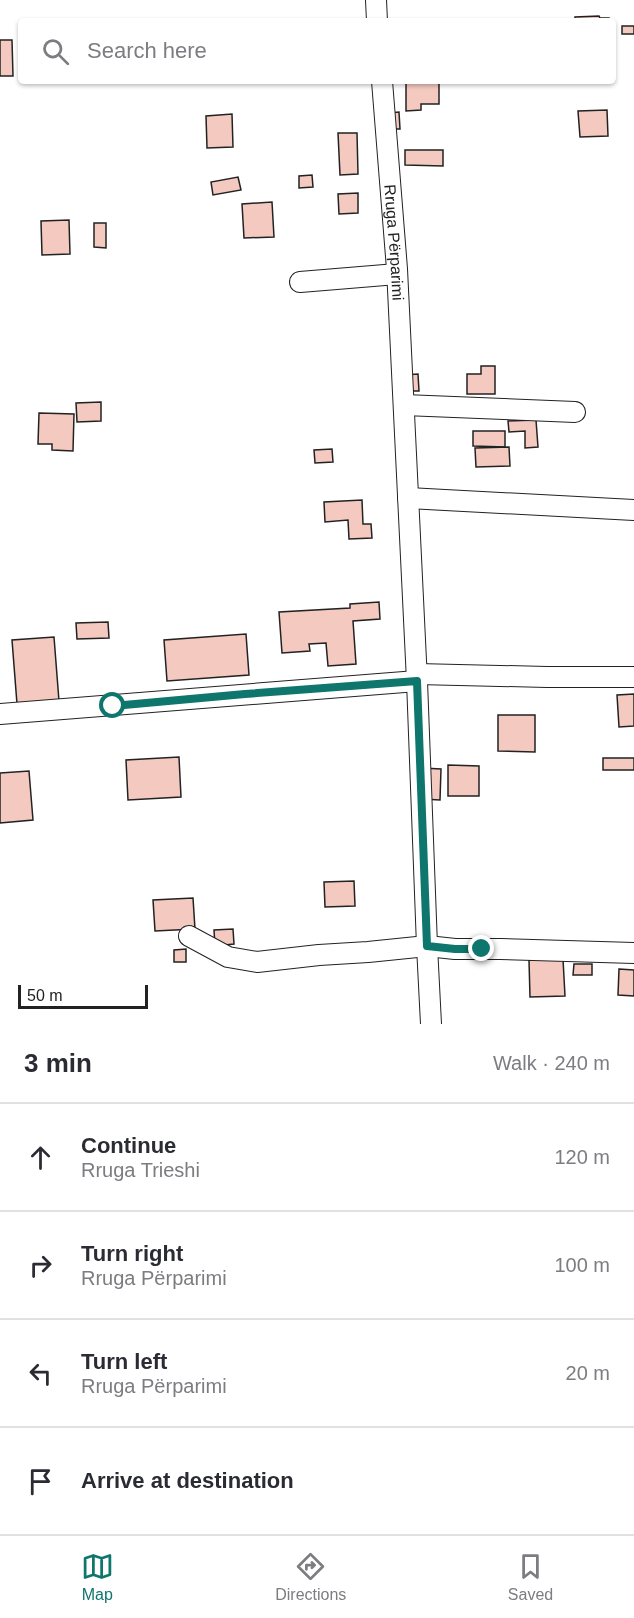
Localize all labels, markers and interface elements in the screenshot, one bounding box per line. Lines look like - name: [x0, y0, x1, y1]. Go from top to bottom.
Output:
- search box: [18, 18, 616, 84]
- icon: search: [39, 35, 72, 68]
- text: Search here: [87, 38, 207, 63]
- street label: Rruga Përparimi: [381, 184, 407, 301]
- route start: [99, 692, 125, 718]
- route end: [468, 935, 494, 961]
- scale bar: [18, 982, 148, 1010]
- text: 50 m: [27, 987, 63, 1004]
- text: 3 min: [24, 1048, 92, 1078]
- text: Walk · 240 m: [493, 1052, 610, 1074]
- text: Continue: [81, 1133, 176, 1158]
- icon: ahead: [24, 1141, 57, 1174]
- text: 120 m: [554, 1146, 610, 1168]
- text: Rruga Trieshi: [81, 1159, 200, 1181]
- text: Turn right: [81, 1241, 183, 1266]
- icon: right: [24, 1249, 57, 1282]
- text: 100 m: [554, 1254, 610, 1276]
- text: Rruga Përparimi: [81, 1267, 227, 1289]
- text: Turn left: [81, 1349, 167, 1374]
- icon: left: [24, 1357, 57, 1390]
- text: 20 m: [566, 1362, 610, 1384]
- text: Rruga Përparimi: [81, 1375, 227, 1397]
- icon: arrive: [24, 1465, 57, 1498]
- text: Arrive at destination: [81, 1468, 294, 1493]
- tab: Map: [81, 1550, 114, 1604]
- tab: Directions: [275, 1550, 346, 1604]
- tab: Saved: [508, 1550, 553, 1604]

